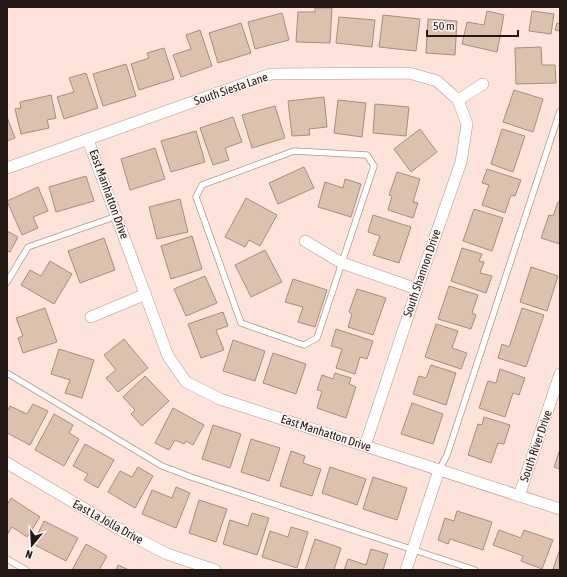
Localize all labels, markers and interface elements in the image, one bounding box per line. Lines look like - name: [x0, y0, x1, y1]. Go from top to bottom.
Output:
- scale bar: [427, 12, 518, 38]
- text: 50 m: [433, 19, 455, 33]
- street label: South Siesta Lane: [192, 70, 270, 108]
- street label: East Manhatton Drive: [86, 147, 132, 241]
- street label: South Shannon Drive: [400, 227, 444, 319]
- street label: South River Drive: [517, 408, 555, 484]
- street label: East Manhatton Drive: [279, 412, 373, 454]
- street label: East La Jolla Drive: [70, 497, 146, 547]
- north arrow: [12, 525, 52, 565]
- text: N: [24, 548, 34, 561]

